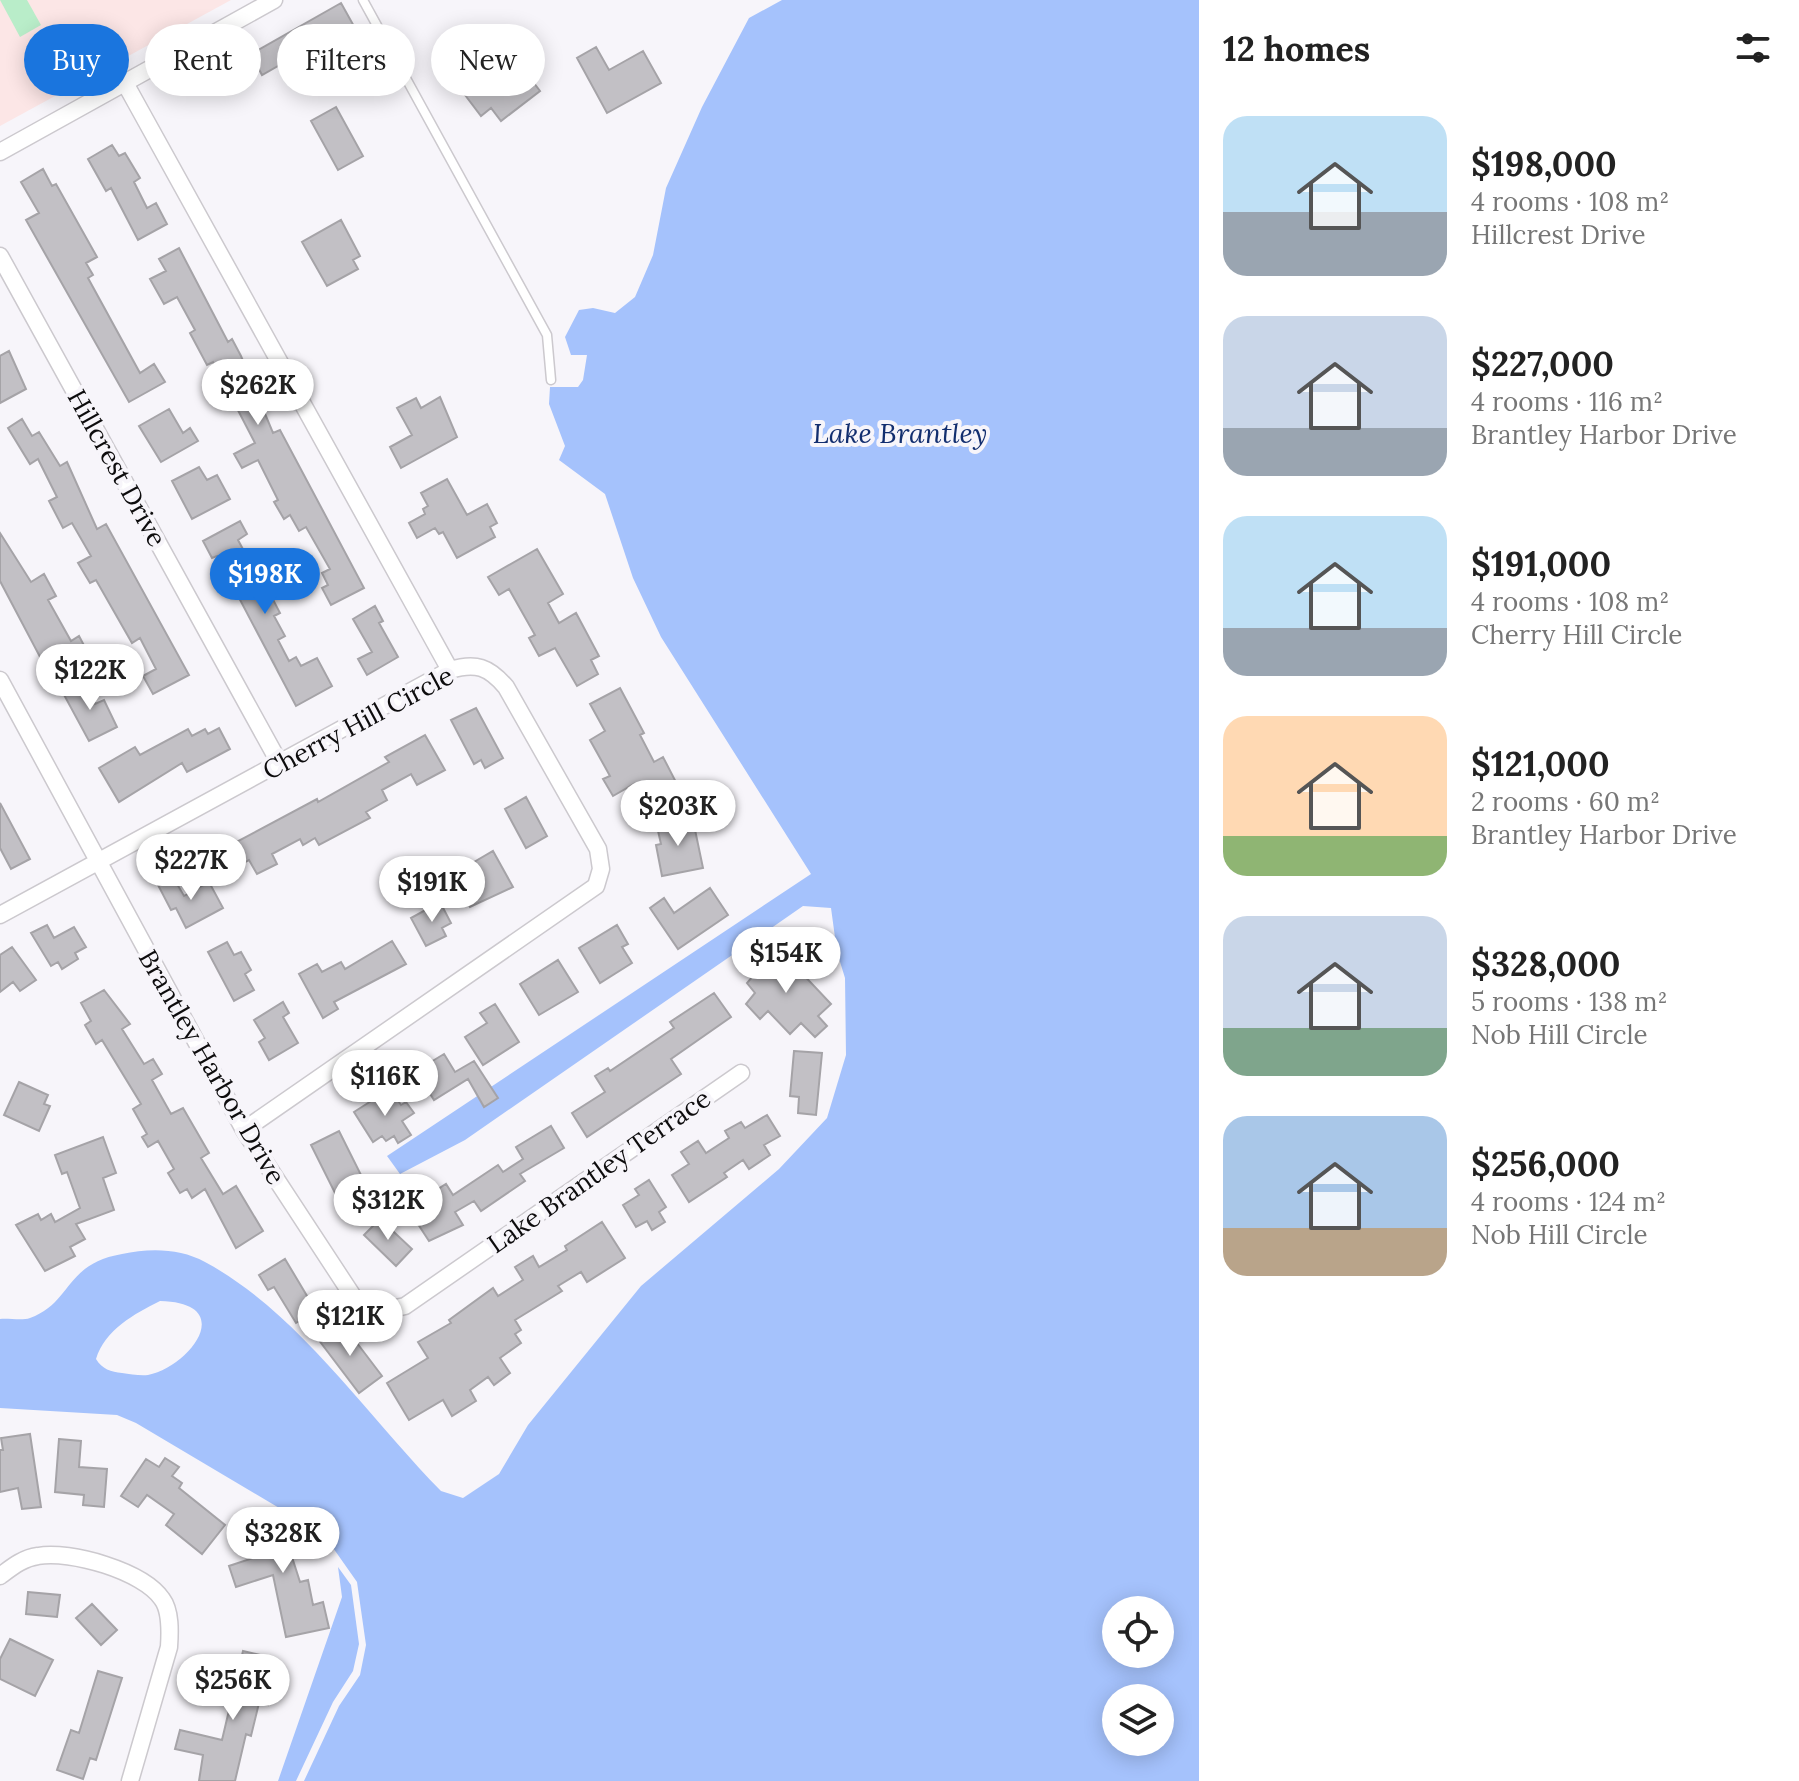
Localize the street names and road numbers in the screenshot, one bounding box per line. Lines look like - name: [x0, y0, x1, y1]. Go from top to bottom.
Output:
- street label: Hillcrest Drive: [61, 383, 174, 552]
- street label: Cherry Hill Circle: [257, 658, 459, 787]
- street label: Brantley Harbor Drive: [132, 943, 293, 1190]
- street label: Lake Brantley Terrace: [481, 1081, 716, 1260]

